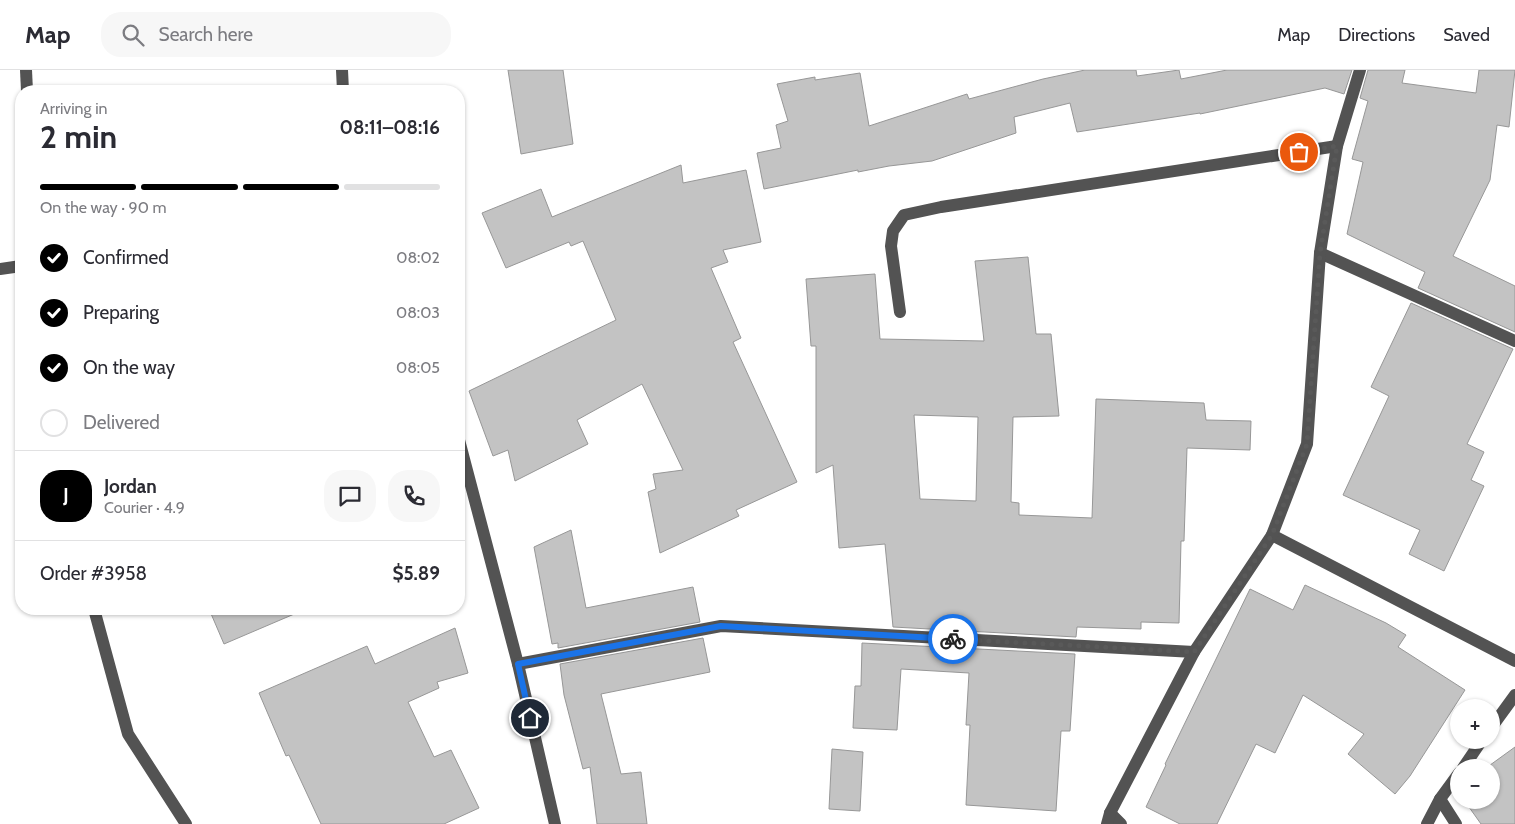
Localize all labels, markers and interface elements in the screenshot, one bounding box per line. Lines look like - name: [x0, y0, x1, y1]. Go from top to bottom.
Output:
- search box: [101, 12, 451, 57]
- text: Map: [25, 20, 71, 49]
- icon: search: [119, 21, 147, 49]
- text: Search here: [159, 23, 253, 46]
- text: Map: [1277, 24, 1310, 46]
- text: Directions: [1338, 24, 1415, 46]
- text: Saved: [1443, 24, 1490, 46]
- text: Arriving in: [40, 99, 107, 118]
- text: 08:11–08:16: [340, 116, 440, 139]
- text: 2 min: [40, 117, 117, 156]
- pin: [1278, 131, 1320, 173]
- icon: bag: [1285, 138, 1313, 166]
- text: On the way · 90 m: [40, 198, 166, 217]
- icon: check: [40, 244, 68, 272]
- text: Confirmed: [83, 246, 169, 269]
- text: 08:02: [396, 248, 440, 267]
- icon: check: [40, 299, 68, 327]
- text: Preparing: [83, 301, 159, 324]
- text: 08:03: [396, 303, 440, 322]
- icon: check: [40, 354, 68, 382]
- text: On the way: [83, 356, 175, 379]
- text: 08:05: [396, 358, 440, 377]
- text: Delivered: [83, 411, 160, 434]
- button: chat: [324, 470, 376, 522]
- button: phone: [388, 470, 440, 522]
- text: Jordan: [104, 475, 157, 498]
- text: J: [63, 484, 69, 507]
- text: Courier · 4.9: [104, 498, 185, 517]
- text: Order #3958: [40, 562, 147, 585]
- text: $5.89: [392, 562, 440, 585]
- courier: [928, 614, 978, 664]
- icon: bike: [939, 625, 967, 653]
- pin: [509, 697, 551, 739]
- map controls: [1450, 699, 1500, 809]
- button: +: [1450, 699, 1500, 749]
- icon: home: [516, 704, 544, 732]
- button: −: [1450, 759, 1500, 809]

